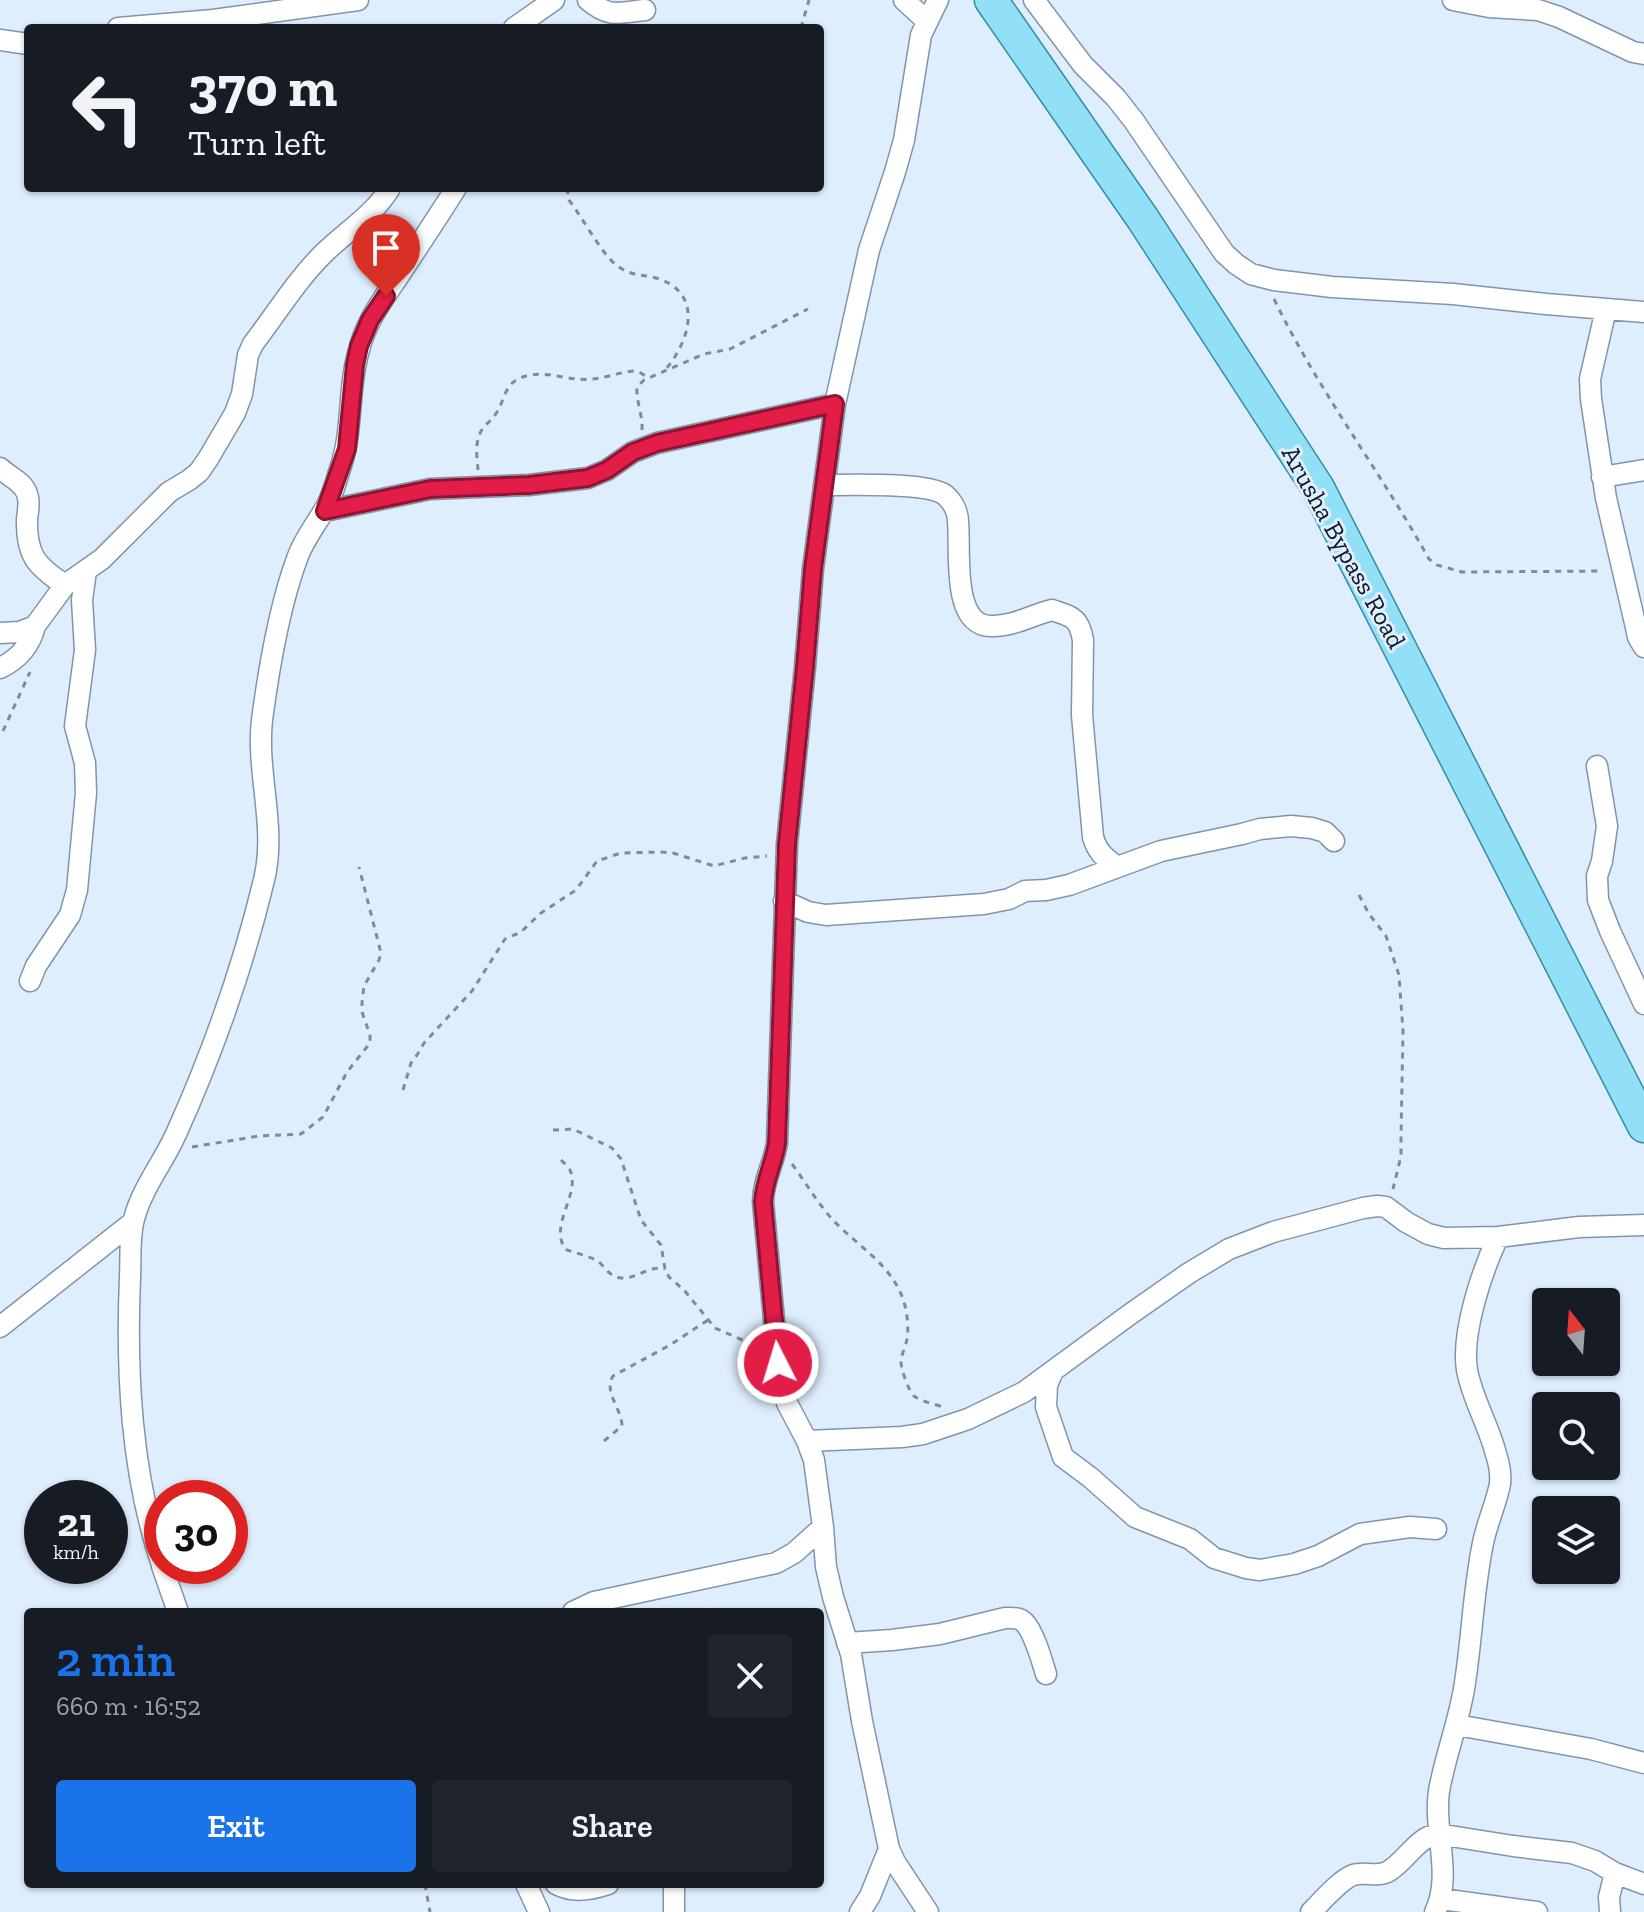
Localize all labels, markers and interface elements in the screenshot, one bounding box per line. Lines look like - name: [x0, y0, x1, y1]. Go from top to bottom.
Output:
- text: 370 m: [188, 53, 337, 120]
- icon: left: [56, 56, 160, 160]
- text: Turn left: [188, 121, 326, 164]
- pin: [352, 214, 420, 296]
- icon: arrive: [364, 226, 408, 270]
- street label: Arusha Bypass Road: [1275, 440, 1413, 654]
- north arrow: [1532, 1288, 1620, 1376]
- map controls: [1532, 1288, 1620, 1584]
- position arrow: [736, 1321, 820, 1405]
- button: search: [1532, 1392, 1620, 1480]
- speed limit sign: 30: [144, 1480, 248, 1584]
- button: layers: [1532, 1496, 1620, 1584]
- text: 21: [57, 1498, 95, 1546]
- text: km/h: [53, 1540, 99, 1564]
- text: 2 min: [56, 1631, 175, 1688]
- button: close: [708, 1634, 792, 1718]
- text: 660 m · 16:52: [56, 1690, 201, 1722]
- button: Exit: [56, 1780, 416, 1872]
- button: Share: [432, 1780, 792, 1872]

